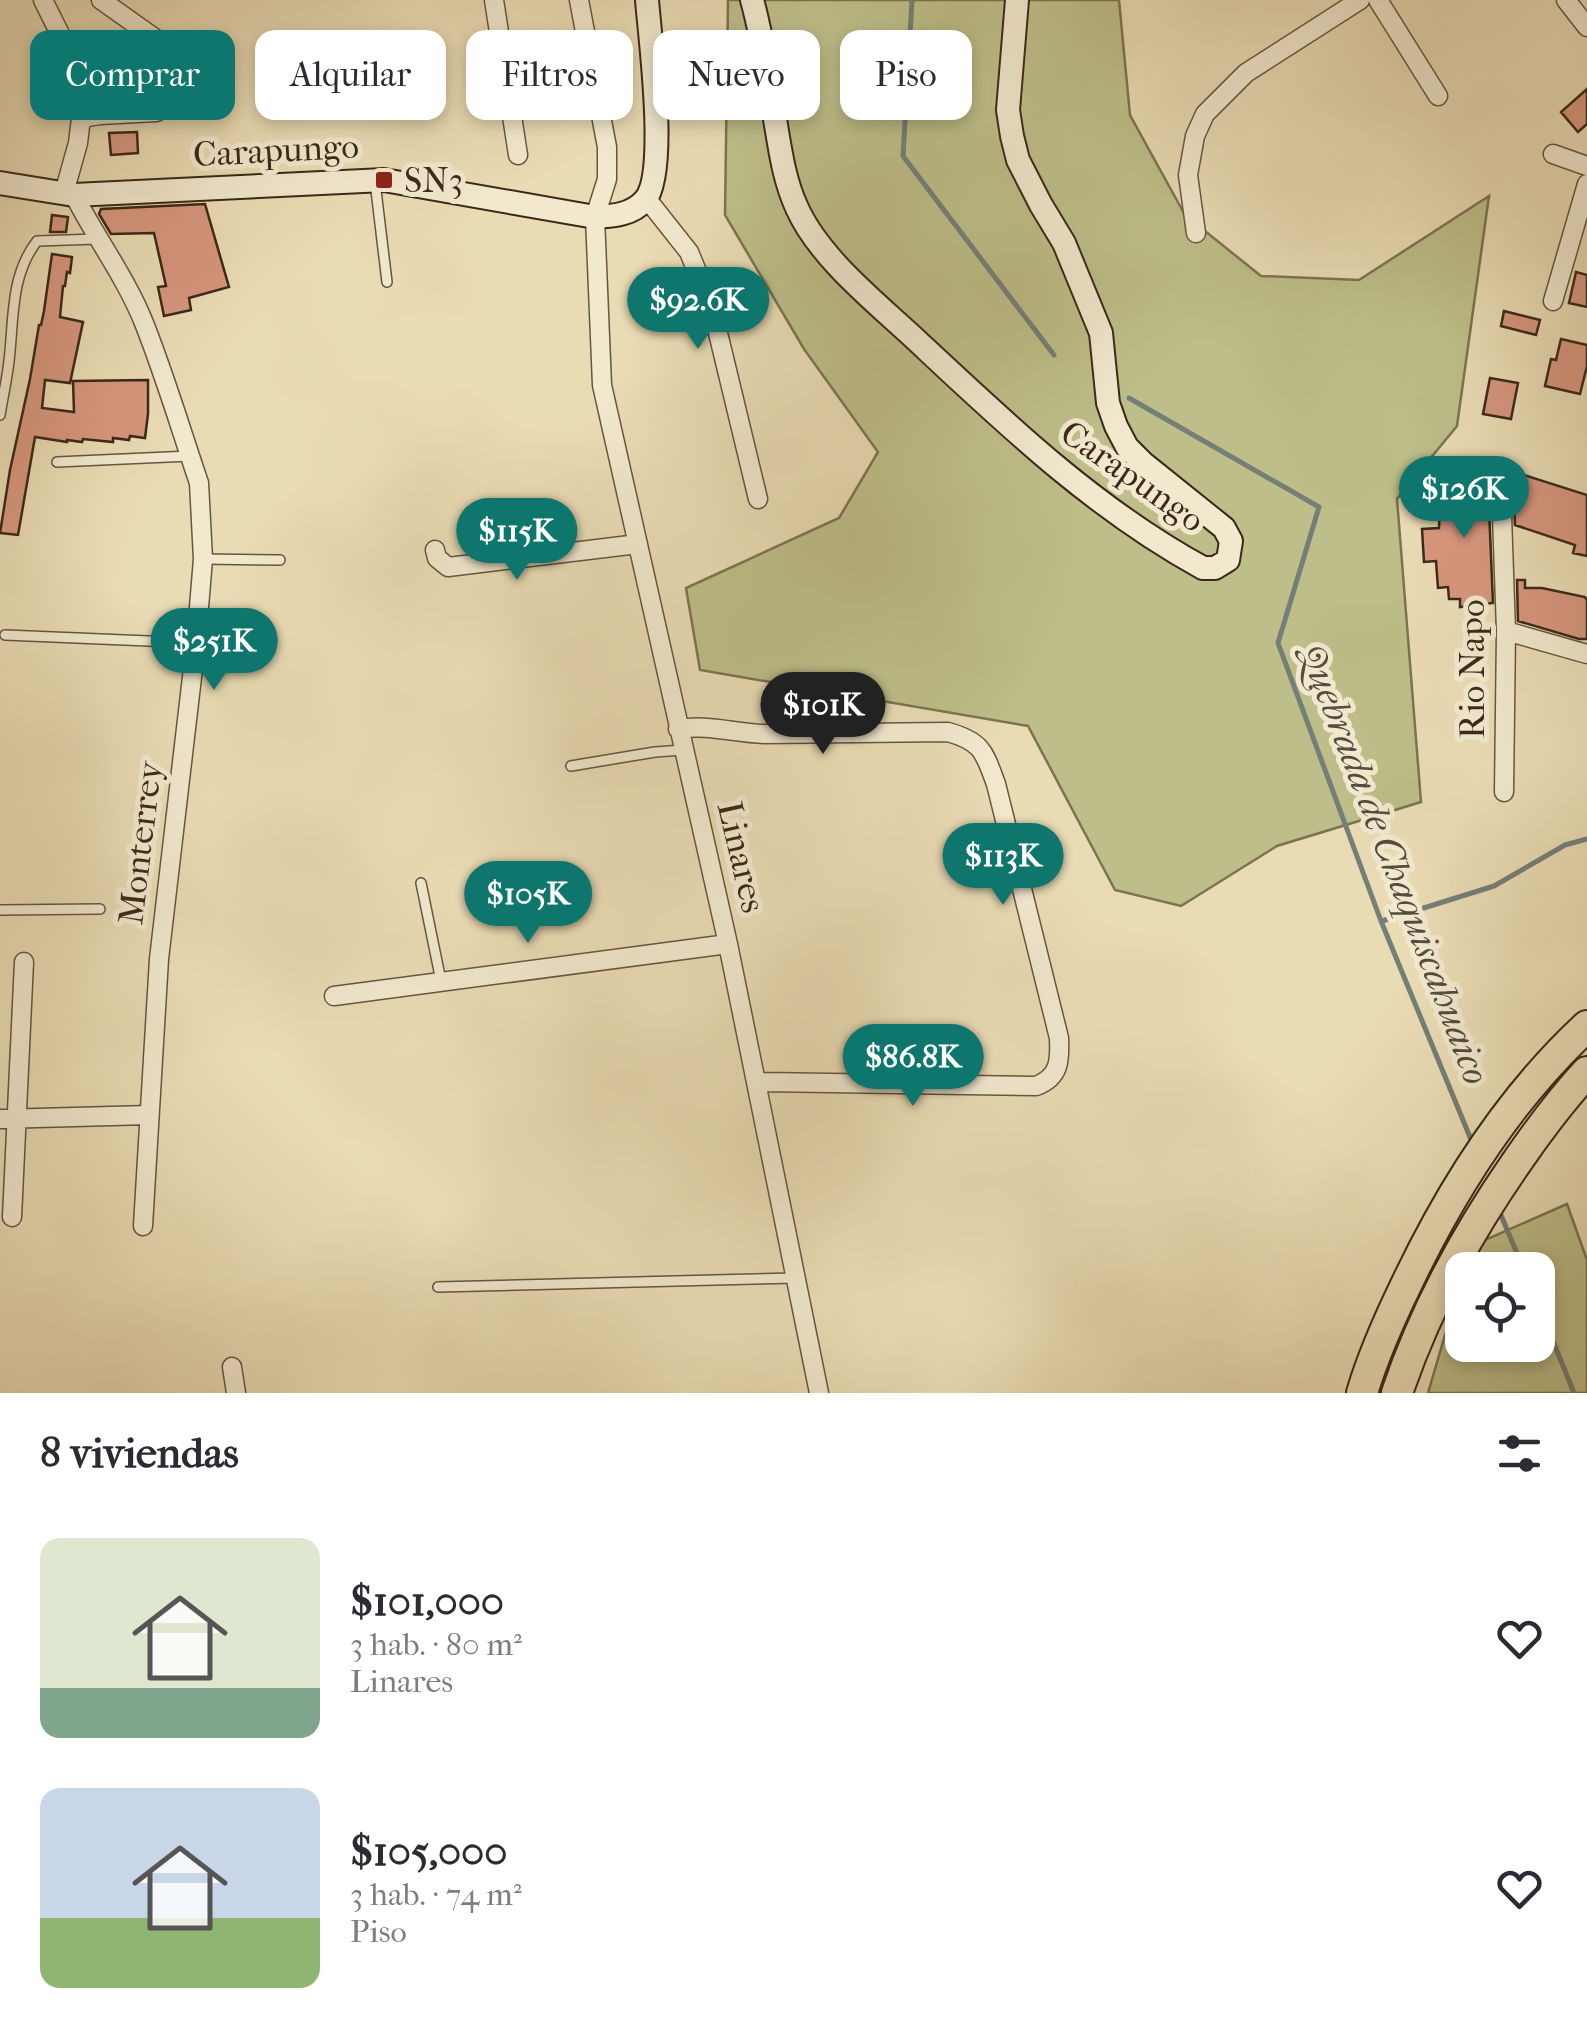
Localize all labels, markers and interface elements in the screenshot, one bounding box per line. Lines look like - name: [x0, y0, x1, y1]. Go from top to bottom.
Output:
- chip: Comprar: [30, 30, 235, 120]
- chip: Alquilar: [255, 30, 446, 120]
- chip: Filtros: [466, 30, 633, 120]
- chip: Nuevo: [653, 30, 820, 120]
- chip: Piso: [840, 30, 972, 120]
- street label: Carapungo: [192, 126, 360, 175]
- place label: SN3: [404, 160, 463, 201]
- marker: SN3: [373, 169, 395, 191]
- pin: $92.6K: [617, 267, 779, 352]
- text: $92.6K: [649, 281, 747, 318]
- street label: Carapungo: [1053, 412, 1212, 541]
- pin: $126K: [1394, 456, 1534, 541]
- text: $126K: [1421, 470, 1507, 507]
- pin: $115K: [447, 498, 587, 583]
- text: $115K: [478, 512, 556, 549]
- street label: Rio Napo: [1452, 599, 1493, 739]
- pin: $251K: [144, 608, 284, 693]
- text: $251K: [173, 622, 255, 659]
- water label: Quebrada de Chaquiscahuaico: [1289, 637, 1499, 1091]
- pin: $101K: [753, 672, 893, 757]
- text: $101K: [783, 686, 864, 723]
- street label: Monterrey: [110, 758, 171, 927]
- street label: Linares: [709, 798, 774, 917]
- pin: $113K: [933, 823, 1073, 908]
- text: $113K: [965, 837, 1041, 874]
- pin: $105K: [458, 861, 598, 946]
- text: $105K: [486, 875, 570, 912]
- pin: $86.8K: [832, 1024, 994, 1109]
- text: $86.8K: [865, 1038, 961, 1075]
- map controls: [1445, 1252, 1555, 1362]
- button: locate: [1445, 1252, 1555, 1362]
- icon: filters: [1492, 1426, 1547, 1481]
- text: 8 viviendas: [40, 1429, 239, 1478]
- text: $101,000: [350, 1577, 504, 1626]
- icon: home: [120, 1578, 240, 1698]
- icon: heart: [1492, 1611, 1547, 1666]
- text: 3 hab. · 80 m²: [350, 1626, 522, 1663]
- text: Linares: [350, 1663, 453, 1700]
- text: $105,000: [350, 1827, 507, 1876]
- icon: home: [120, 1828, 240, 1948]
- icon: heart: [1492, 1861, 1547, 1916]
- text: 3 hab. · 74 m²: [350, 1876, 522, 1913]
- text: Piso: [350, 1913, 407, 1950]

